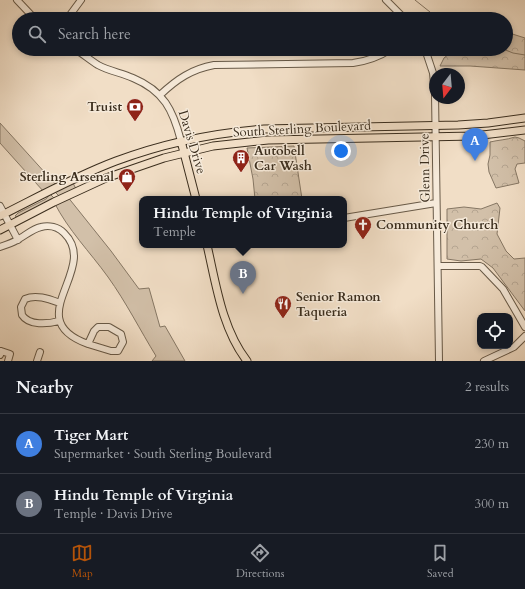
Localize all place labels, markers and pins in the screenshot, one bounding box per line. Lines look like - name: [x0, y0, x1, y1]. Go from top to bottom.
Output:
- bank icon: Truist: [125, 97, 145, 122]
- place label: Truist: [87, 98, 122, 116]
- pin: A: [462, 128, 488, 161]
- place label: Autobell Car Wash: [254, 142, 312, 175]
- building icon: Autobell Car Wash: [231, 148, 251, 173]
- shop icon: Sterling Arsenal: [117, 167, 137, 192]
- place label: Sterling Arsenal: [20, 168, 114, 186]
- church icon: Community Church: [353, 215, 373, 240]
- place label: Community Church: [376, 216, 498, 234]
- pin: B: [230, 261, 256, 294]
- place label: Senior Ramon Taqueria: [296, 288, 381, 321]
- restaurant icon: Senior Ramon Taqueria: [273, 294, 293, 319]

